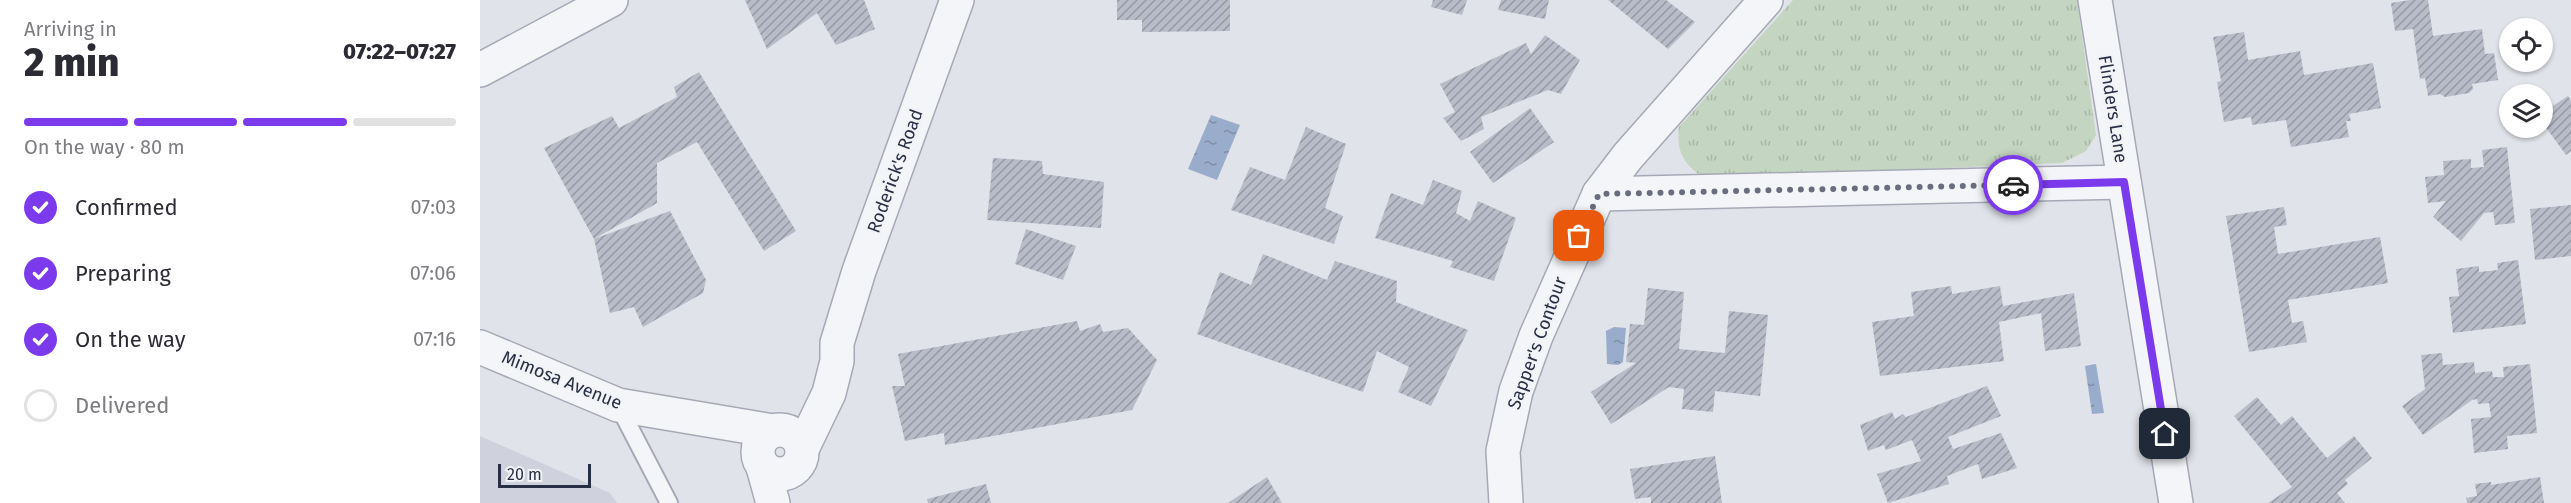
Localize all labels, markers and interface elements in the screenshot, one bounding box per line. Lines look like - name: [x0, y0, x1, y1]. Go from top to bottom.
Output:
- text: Arriving in: [24, 17, 117, 41]
- map controls: [2499, 18, 2553, 138]
- button: locate: [2499, 18, 2553, 72]
- text: 07:22–07:27: [343, 38, 456, 65]
- text: 2 min: [24, 40, 120, 86]
- street label: Flinders Lane: [2094, 53, 2132, 165]
- button: layers: [2499, 84, 2553, 138]
- street label: Roderick's Road: [862, 106, 928, 236]
- text: On the way · 80 m: [24, 135, 185, 159]
- courier: [1983, 155, 2043, 215]
- icon: car: [1997, 169, 2030, 202]
- icon: check: [24, 191, 57, 224]
- text: Confirmed: [75, 194, 178, 221]
- text: 07:03: [411, 195, 456, 219]
- pin: [1553, 210, 1604, 261]
- icon: bag: [1562, 219, 1595, 252]
- icon: check: [24, 257, 57, 290]
- text: Preparing: [75, 260, 171, 287]
- text: 07:06: [410, 261, 456, 285]
- street label: Sapper's Contour: [1503, 274, 1571, 412]
- icon: check: [24, 323, 57, 356]
- text: On the way: [75, 326, 186, 353]
- text: 07:16: [413, 327, 456, 351]
- street label: Mimosa Avenue: [499, 346, 625, 414]
- text: Delivered: [75, 392, 170, 419]
- pin: [2139, 408, 2190, 459]
- icon: home: [2148, 417, 2181, 450]
- scale bar: [498, 461, 591, 488]
- text: 20 m: [507, 465, 542, 484]

